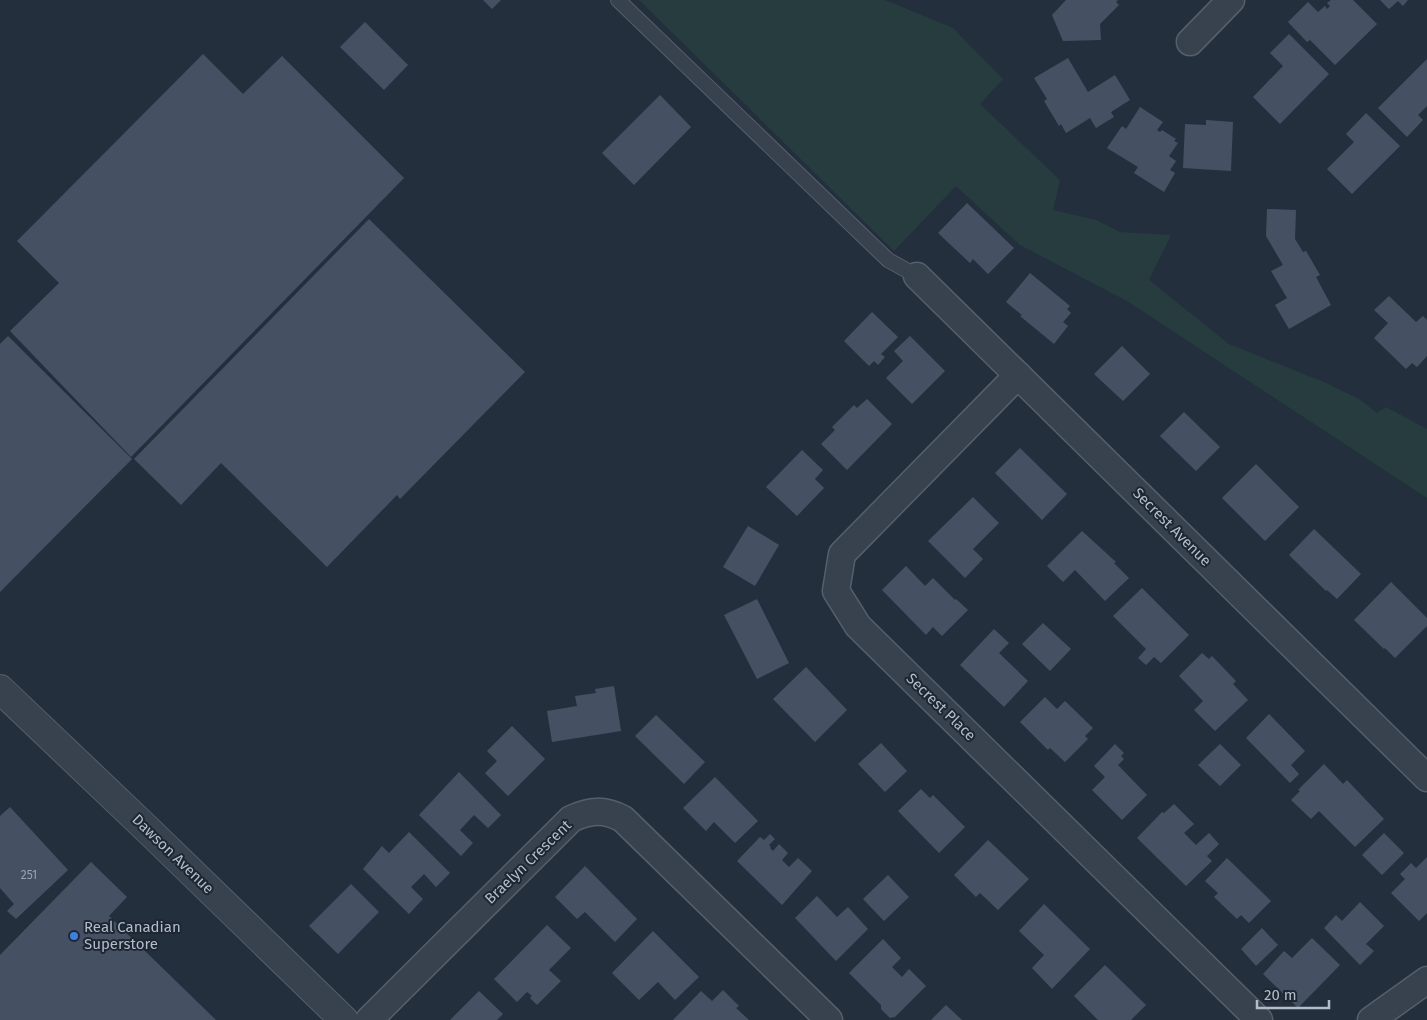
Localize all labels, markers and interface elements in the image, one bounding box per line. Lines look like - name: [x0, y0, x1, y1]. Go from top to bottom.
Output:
- street label: Secrest Avenue: [1129, 484, 1215, 570]
- street label: Secrest Place: [903, 669, 979, 745]
- street label: Dawson Avenue: [128, 810, 218, 898]
- street label: Braelyn Crescent: [481, 816, 575, 908]
- house number: 251: [21, 868, 37, 882]
- place label: Real Canadian Superstore: [84, 918, 181, 953]
- marker: Real Canadian Superstore: [68, 930, 80, 942]
- scale bar: [1257, 978, 1330, 1010]
- text: 20 m: [1264, 986, 1297, 1004]

